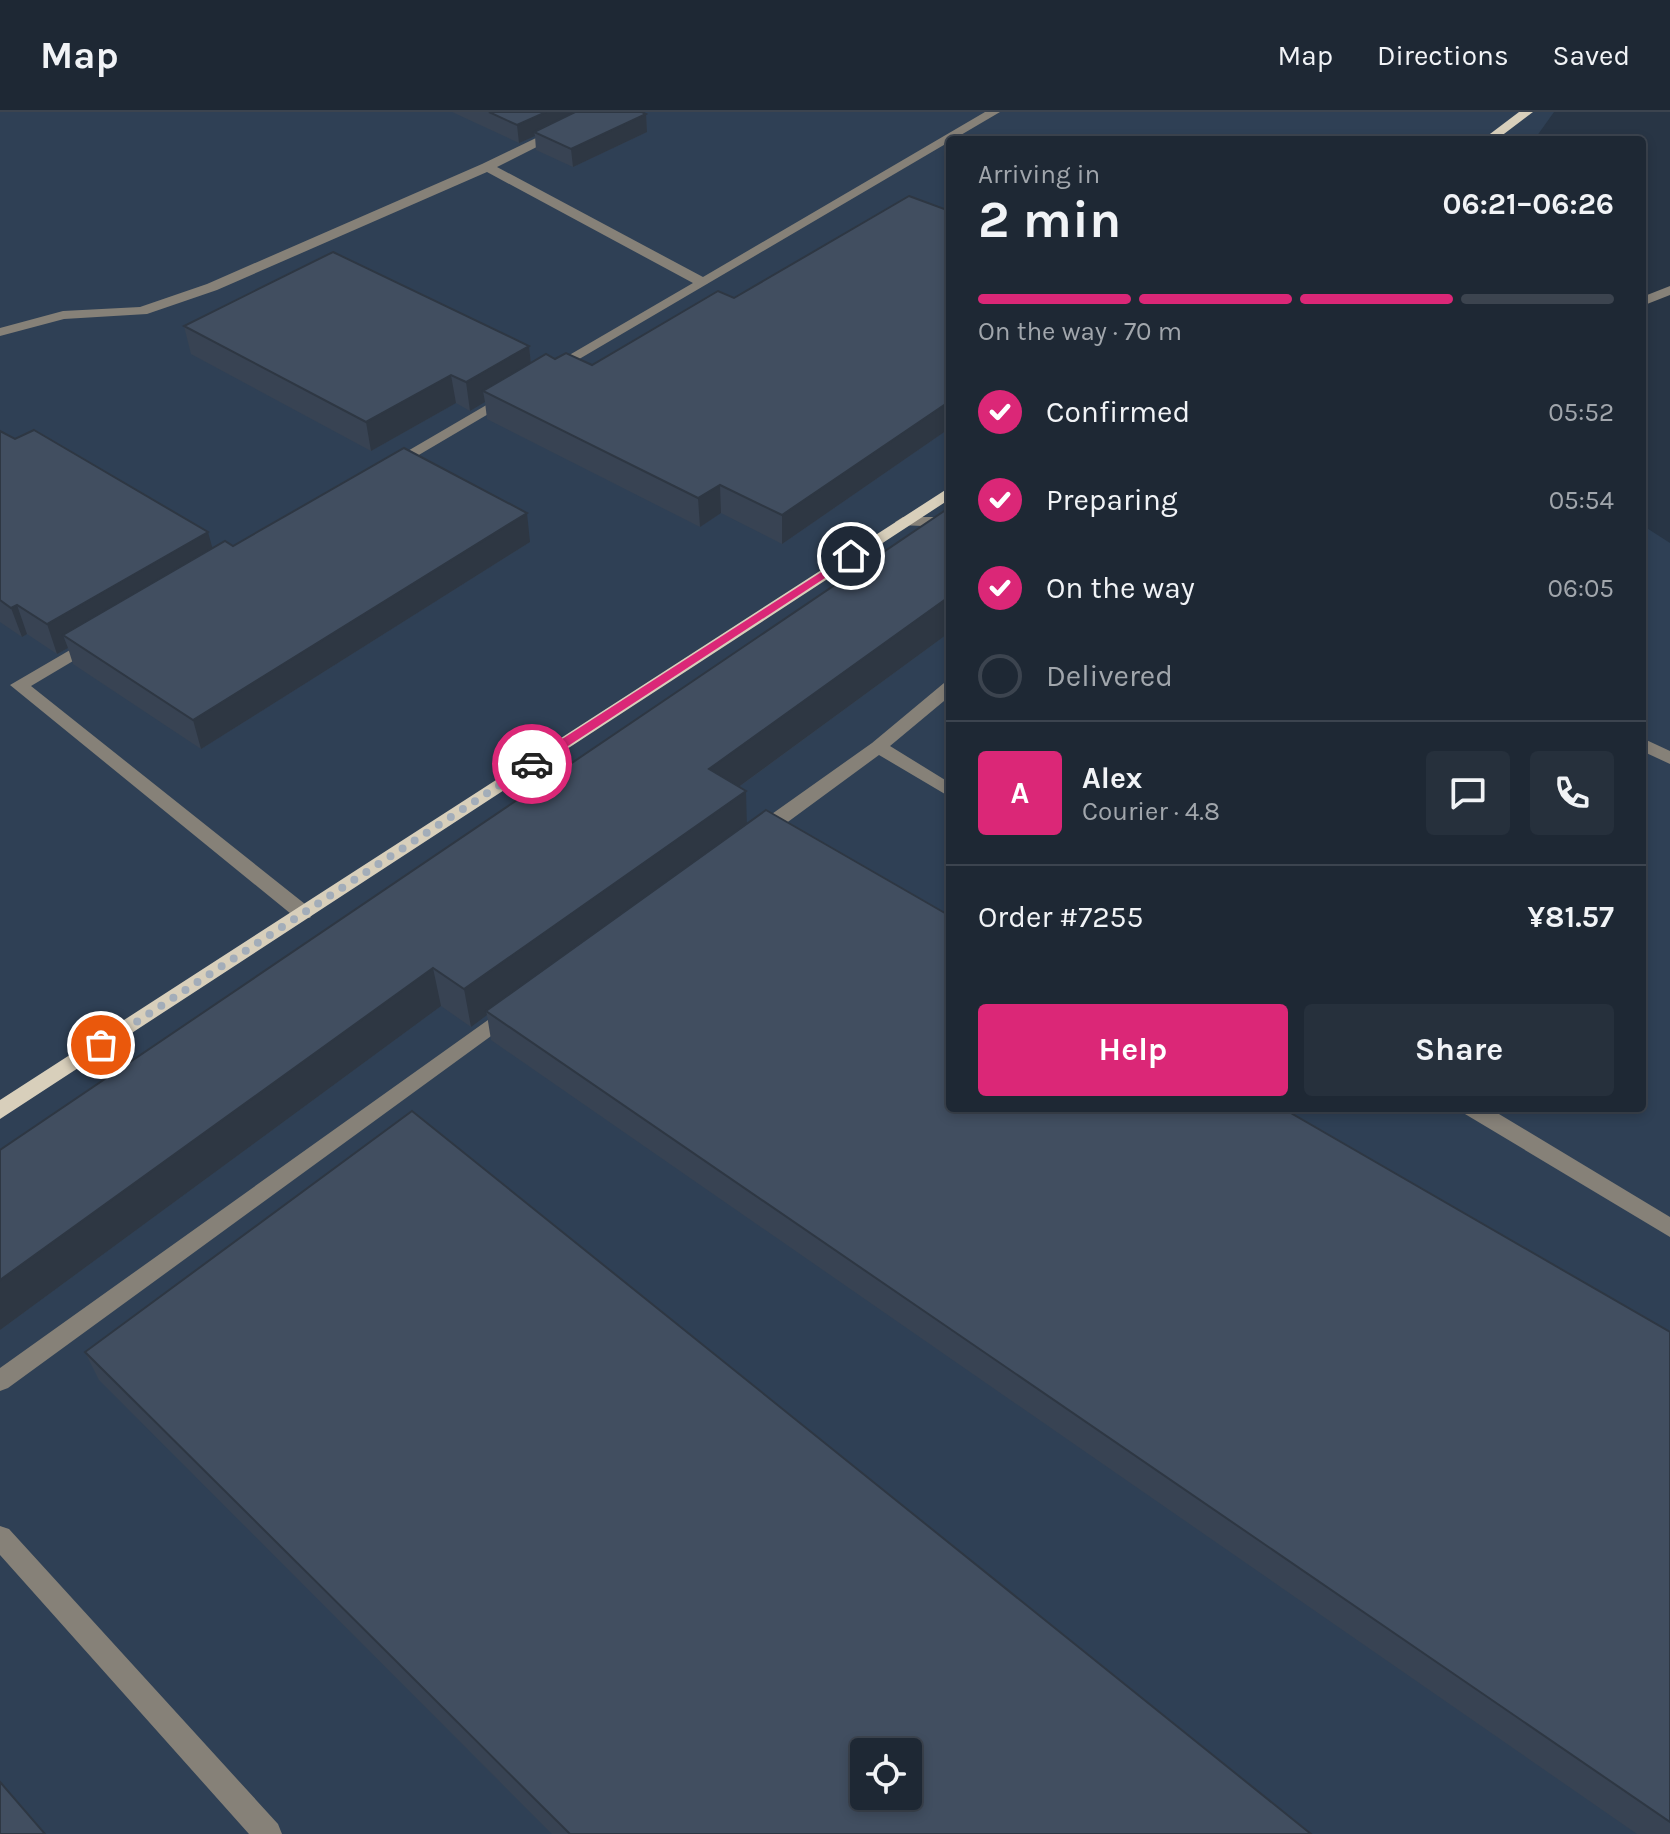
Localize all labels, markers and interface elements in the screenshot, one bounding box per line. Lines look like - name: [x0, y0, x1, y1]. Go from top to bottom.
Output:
- text: Map: [40, 33, 119, 78]
- text: Map: [1278, 39, 1333, 72]
- text: Directions: [1377, 39, 1509, 72]
- text: Saved: [1553, 39, 1630, 72]
- text: Arriving in: [978, 159, 1100, 190]
- text: 06:21–06:26: [1443, 186, 1614, 222]
- text: 2 min: [978, 189, 1121, 250]
- text: On the way · 70 m: [978, 316, 1182, 347]
- icon: check: [978, 390, 1022, 434]
- text: Confirmed: [1046, 394, 1190, 430]
- text: 05:52: [1548, 397, 1614, 428]
- icon: check: [978, 478, 1022, 522]
- text: Preparing: [1046, 482, 1178, 518]
- text: 05:54: [1549, 485, 1614, 516]
- pin: [817, 522, 885, 590]
- icon: home: [829, 534, 873, 578]
- icon: check: [978, 566, 1022, 610]
- text: On the way: [1046, 570, 1195, 606]
- text: 06:05: [1548, 573, 1614, 604]
- text: Delivered: [1046, 658, 1173, 694]
- courier: [492, 724, 572, 804]
- icon: car: [510, 742, 554, 786]
- button: chat: [1426, 751, 1510, 835]
- button: phone: [1530, 751, 1614, 835]
- text: Alex: [1082, 760, 1142, 796]
- text: A: [1011, 775, 1029, 811]
- text: Courier · 4.8: [1082, 796, 1220, 827]
- text: Order #7255: [978, 899, 1143, 935]
- text: ¥81.57: [1527, 899, 1614, 935]
- button: Help: [978, 1004, 1288, 1096]
- button: Share: [1304, 1004, 1614, 1096]
- pin: [67, 1011, 135, 1079]
- icon: bag: [79, 1023, 123, 1067]
- map controls: [850, 1738, 922, 1810]
- button: locate: [850, 1738, 922, 1810]

